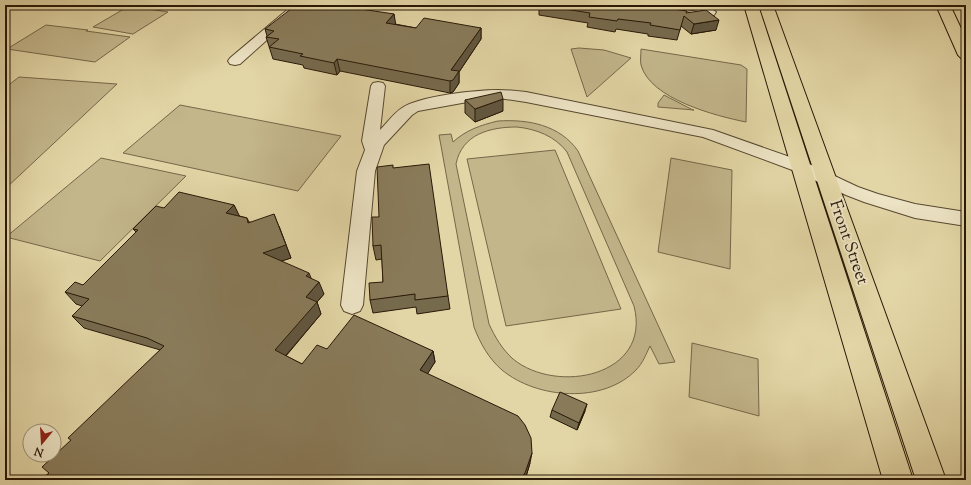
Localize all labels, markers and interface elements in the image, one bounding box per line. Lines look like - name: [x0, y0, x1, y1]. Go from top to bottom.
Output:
- street label: Front Street: [822, 197, 874, 288]
- north arrow: [22, 423, 62, 463]
- text: N: [32, 443, 47, 461]

